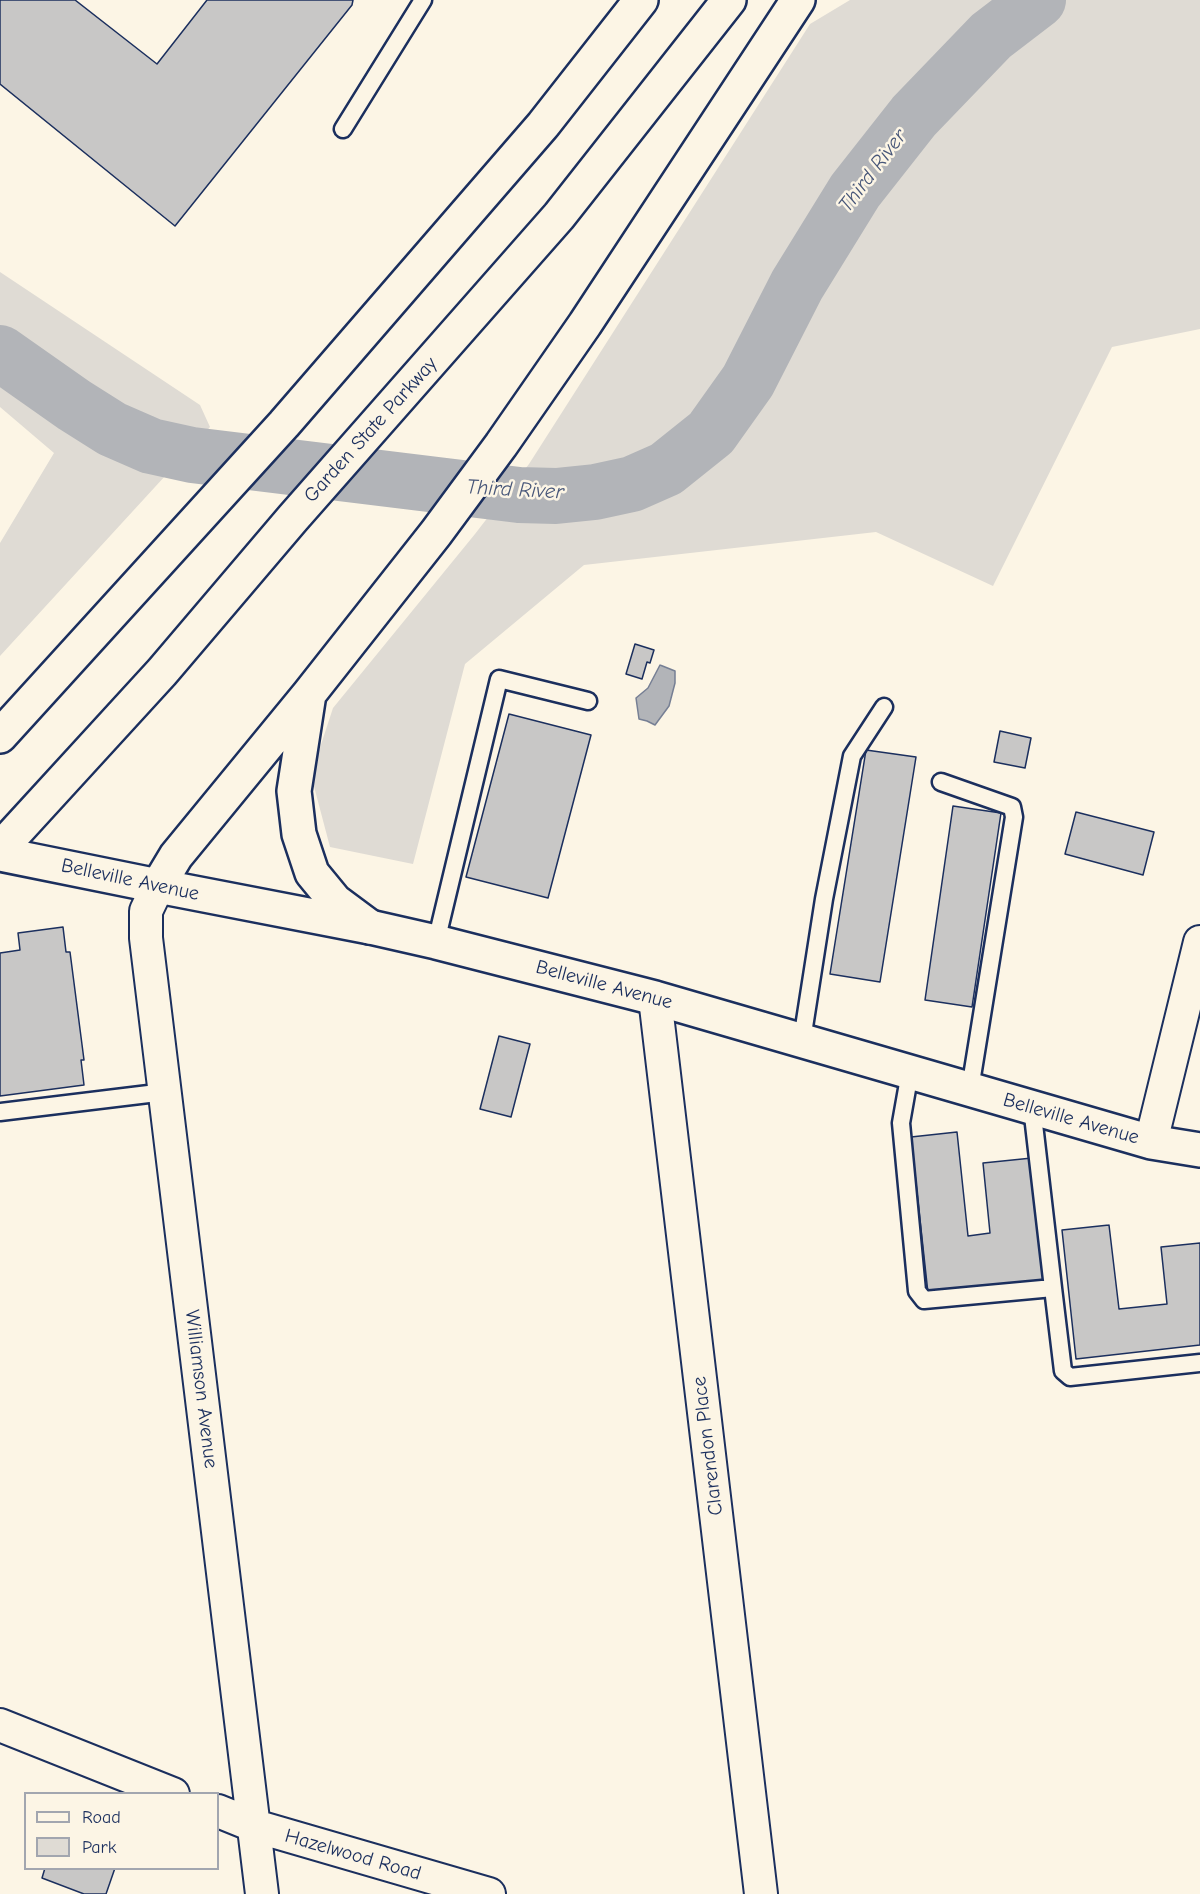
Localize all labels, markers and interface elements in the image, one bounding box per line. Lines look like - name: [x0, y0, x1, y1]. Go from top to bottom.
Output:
- water label: Third River: [834, 124, 912, 218]
- street label: Garden State Parkway: [299, 352, 443, 508]
- water label: Third River: [466, 475, 564, 505]
- street label: Belleville Avenue: [59, 854, 201, 906]
- street label: Belleville Avenue: [533, 955, 675, 1015]
- street label: Belleville Avenue: [1000, 1088, 1142, 1150]
- street label: Williamson Avenue: [179, 1308, 223, 1470]
- street label: Clarendon Place: [688, 1375, 728, 1517]
- legend: [24, 1792, 219, 1870]
- text: Road: [82, 1807, 121, 1828]
- street label: Hazelwood Road: [282, 1824, 424, 1886]
- text: Park: [82, 1837, 116, 1858]

